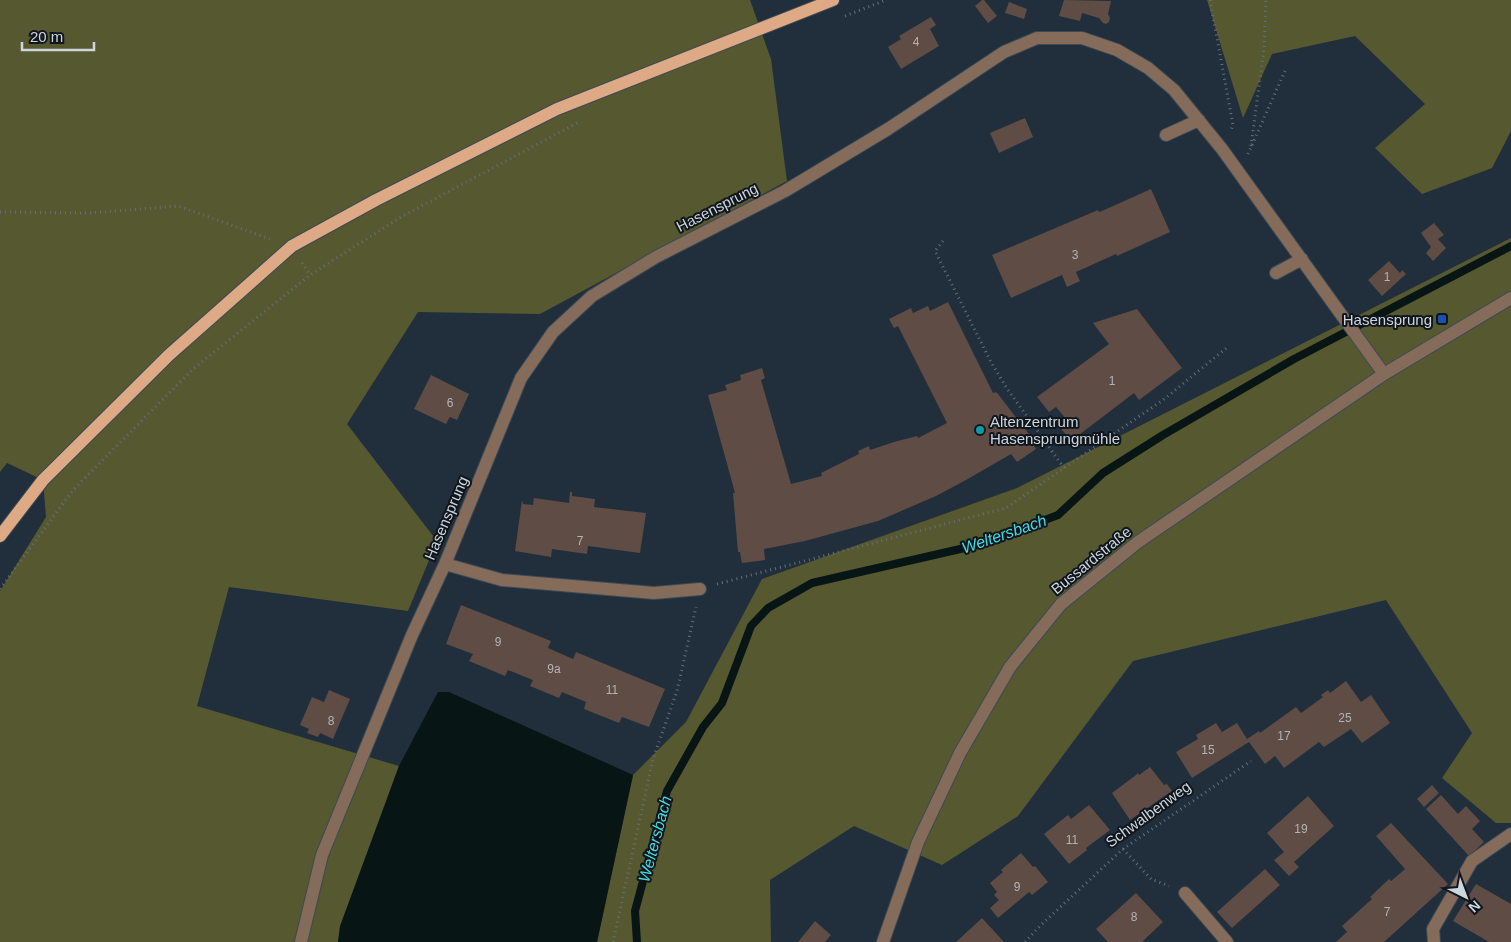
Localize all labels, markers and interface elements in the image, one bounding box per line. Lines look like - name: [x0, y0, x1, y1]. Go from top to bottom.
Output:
- scale bar: [22, 20, 95, 52]
- text: 20 m: [30, 28, 63, 45]
- house number: 4: [913, 35, 920, 49]
- street label: Hasensprung: [673, 179, 761, 235]
- house number: 3: [1072, 248, 1079, 262]
- house number: 1: [1384, 270, 1391, 284]
- place label: Hasensprung: [1343, 311, 1432, 328]
- marker: Hasensprung: [1436, 313, 1448, 325]
- house number: 1: [1109, 374, 1116, 388]
- house number: 6: [447, 396, 454, 410]
- place label: Altenzentrum Hasensprungmühle: [990, 413, 1120, 447]
- marker: Altenzentrum Hasensprungmühle: [974, 424, 986, 436]
- street label: Hasensprung: [421, 474, 471, 562]
- water label: Weltersbach: [959, 512, 1049, 556]
- street label: Bussardstraße: [1048, 523, 1134, 597]
- house number: 7: [577, 534, 584, 548]
- house number: 9: [495, 635, 502, 649]
- house number: 9a: [547, 662, 561, 676]
- house number: 11: [606, 683, 619, 697]
- house number: 25: [1338, 711, 1352, 725]
- house number: 8: [328, 714, 335, 728]
- house number: 17: [1277, 729, 1291, 743]
- house number: 15: [1201, 743, 1215, 757]
- street label: Schwalbenweg: [1102, 777, 1194, 851]
- water label: Weltersbach: [635, 794, 675, 884]
- house number: 19: [1294, 822, 1308, 836]
- house number: 11: [1066, 833, 1079, 847]
- north arrow: [1441, 872, 1491, 922]
- house number: 9: [1014, 880, 1021, 894]
- text: N: [1466, 897, 1484, 916]
- house number: 7: [1384, 905, 1391, 919]
- house number: 8: [1131, 910, 1138, 924]

